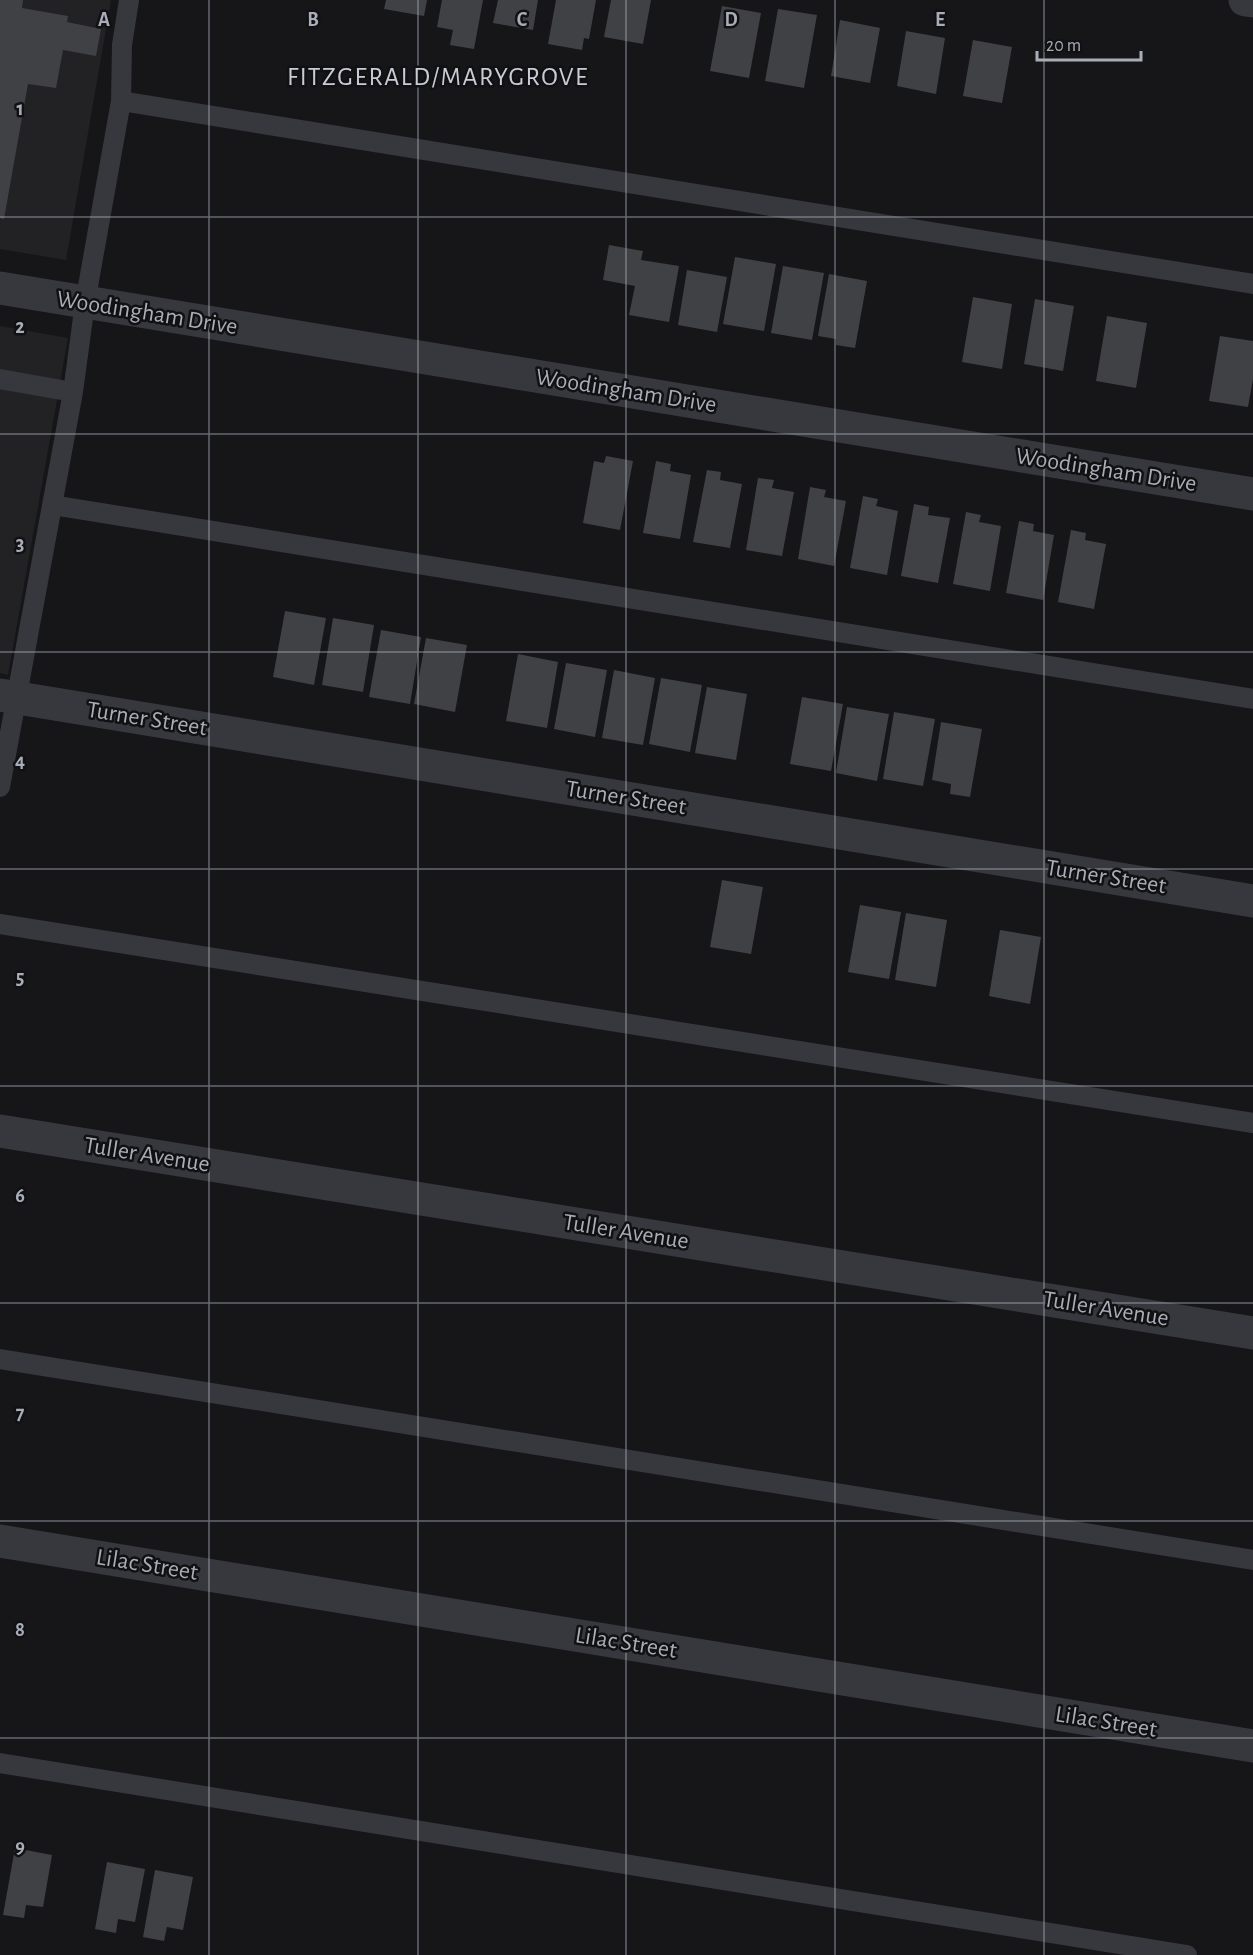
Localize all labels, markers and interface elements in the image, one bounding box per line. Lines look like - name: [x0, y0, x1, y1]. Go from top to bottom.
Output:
- text: A: [98, 10, 110, 30]
- text: B: [307, 10, 319, 30]
- text: C: [517, 10, 528, 30]
- text: D: [724, 10, 738, 30]
- text: E: [935, 10, 945, 30]
- scale bar: [1037, 24, 1140, 62]
- text: 20 m: [1046, 37, 1081, 55]
- district label: FITZGERALD/MARYGROVE: [287, 64, 589, 90]
- text: 1: [16, 99, 24, 119]
- street label: Woodingham Drive: [55, 287, 239, 339]
- text: 2: [15, 317, 25, 337]
- street label: Woodingham Drive: [534, 365, 718, 417]
- street label: Woodingham Drive: [1014, 444, 1198, 496]
- text: 3: [16, 534, 24, 554]
- street label: Turner Street: [85, 698, 209, 740]
- text: 4: [15, 751, 25, 771]
- street label: Turner Street: [564, 777, 688, 819]
- street label: Turner Street: [1044, 856, 1168, 898]
- text: 5: [16, 968, 24, 988]
- street label: Tuller Avenue: [82, 1133, 212, 1177]
- text: 6: [15, 1186, 25, 1206]
- street label: Tuller Avenue: [561, 1210, 691, 1254]
- street label: Tuller Avenue: [1041, 1287, 1171, 1331]
- text: 7: [16, 1403, 25, 1423]
- street label: Lilac Street: [95, 1545, 200, 1585]
- text: 8: [15, 1620, 25, 1640]
- street label: Lilac Street: [574, 1623, 679, 1663]
- street label: Lilac Street: [1054, 1702, 1159, 1742]
- text: 9: [15, 1837, 25, 1857]

